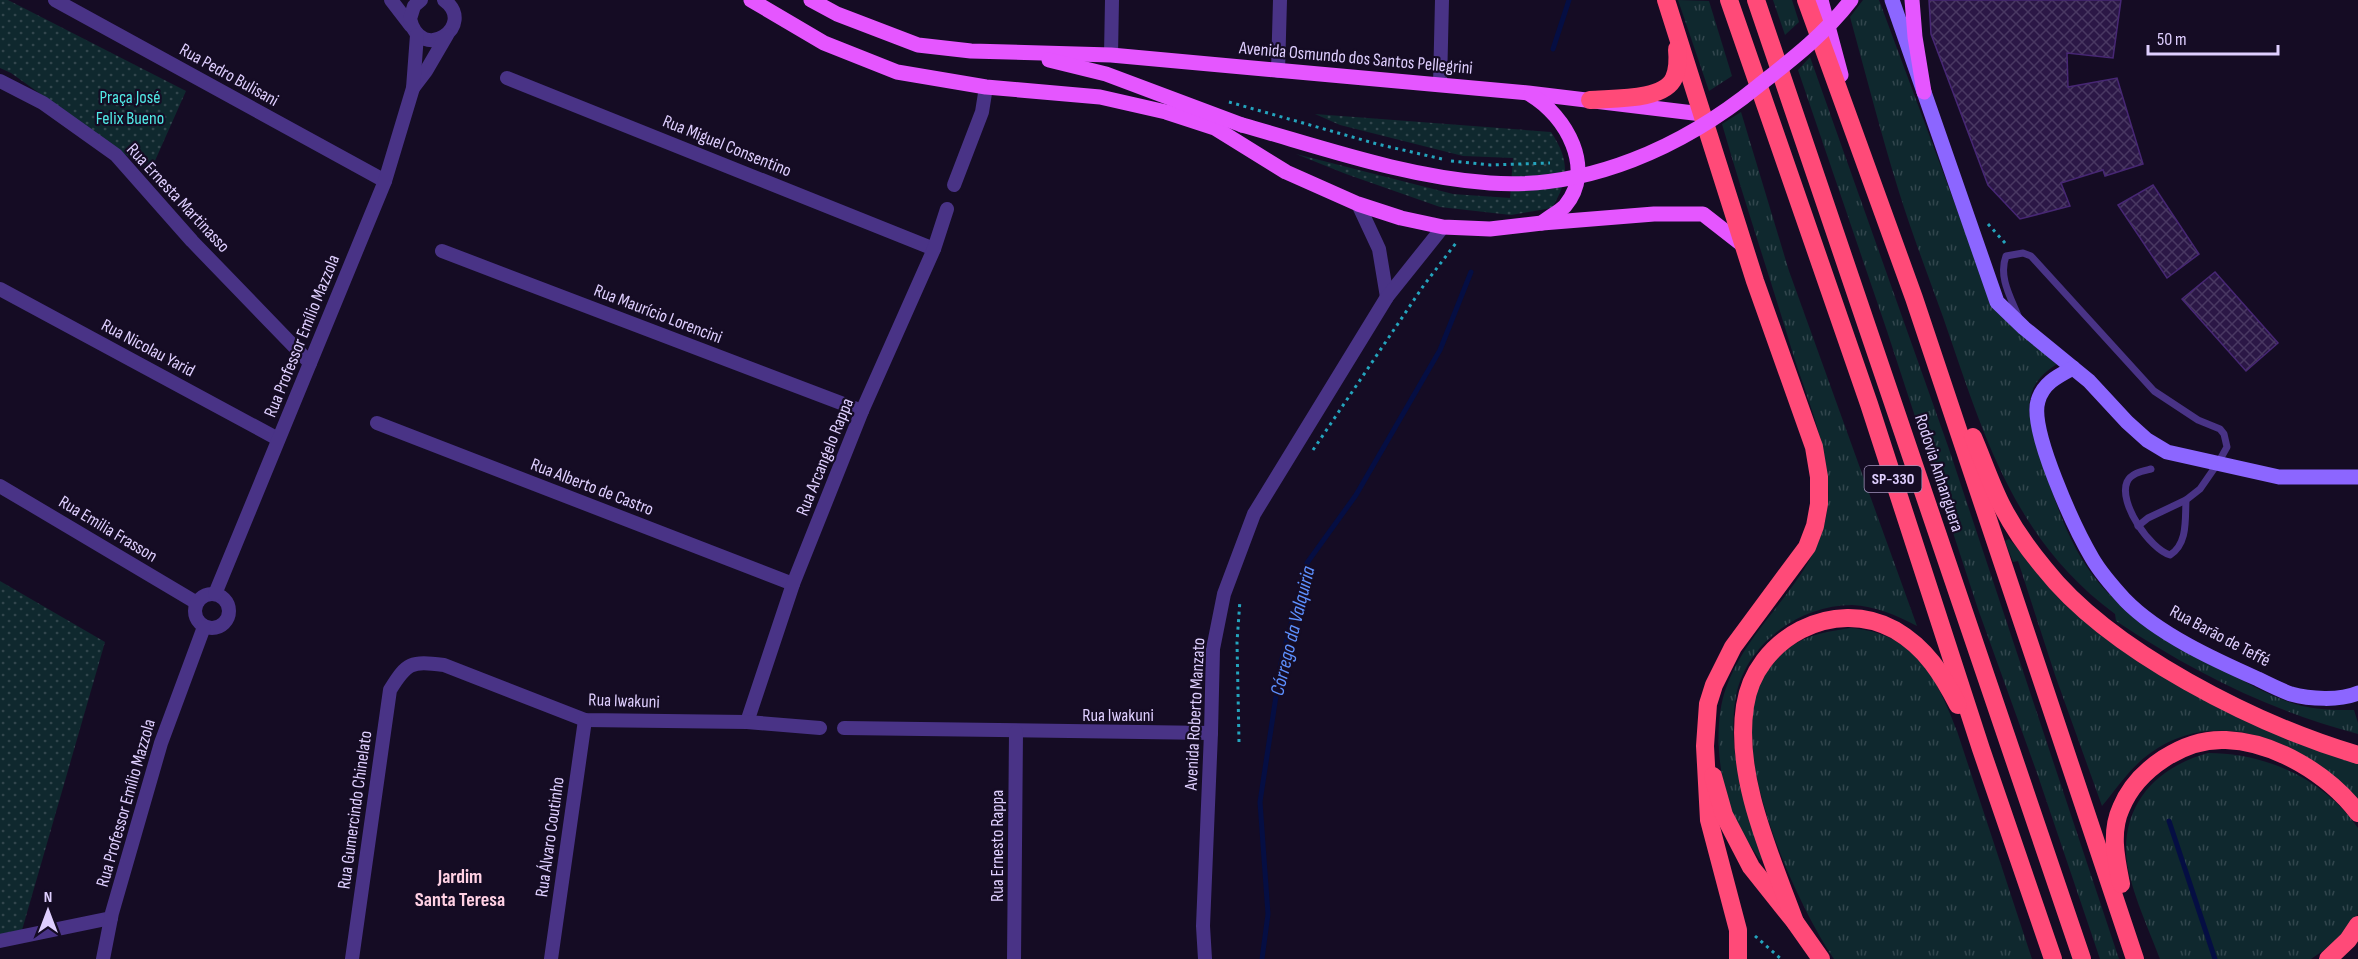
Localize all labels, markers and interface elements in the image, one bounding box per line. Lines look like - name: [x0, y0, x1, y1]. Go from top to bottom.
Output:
- scale bar: [2148, 18, 2278, 56]
- text: 50 m: [2157, 29, 2187, 50]
- street label: Avenida Osmundo dos Santos Pellegrini: [1237, 37, 1474, 79]
- street label: Rua Pedro Bulisani: [176, 39, 282, 111]
- park label: Praça José Felix Bueno: [96, 87, 164, 129]
- street label: Rua Miguel Consentino: [660, 111, 794, 181]
- street label: Rua Ernesta Martinasso: [122, 139, 234, 257]
- street label: Rua Professor Emílio Mazzola: [260, 252, 344, 420]
- street label: Rua Maurício Lorencini: [591, 280, 725, 348]
- street label: Rua Nicolau Yarid: [98, 315, 198, 381]
- street label: Rua Arcangelo Rappa: [792, 395, 858, 519]
- street label: Rodovia Anhanguera: [1910, 412, 1968, 534]
- street label: Rua Alberto de Castro: [528, 454, 656, 520]
- road number: SP-330: [1864, 466, 1922, 492]
- street label: Rua Emilia Frasson: [55, 491, 161, 567]
- water label: Córrego da Valquiria: [1265, 564, 1321, 698]
- street label: Rua Barão de Teffé: [2166, 601, 2274, 671]
- street label: Avenida Roberto Manzato: [1180, 637, 1209, 792]
- street label: Rua Iwakuni: [588, 689, 660, 713]
- street label: Rua Iwakuni: [1082, 705, 1154, 726]
- street label: Rua Professor Emílio Mazzola: [92, 717, 160, 889]
- street label: Rua Gumercindo Chinelato: [333, 729, 377, 891]
- street label: Rua Álvaro Coutinho: [531, 776, 569, 898]
- street label: Rua Ernesto Rappa: [987, 790, 1008, 902]
- district label: Jardim Santa Teresa: [415, 865, 505, 912]
- north arrow: [18, 881, 78, 941]
- text: N: [44, 888, 52, 907]

